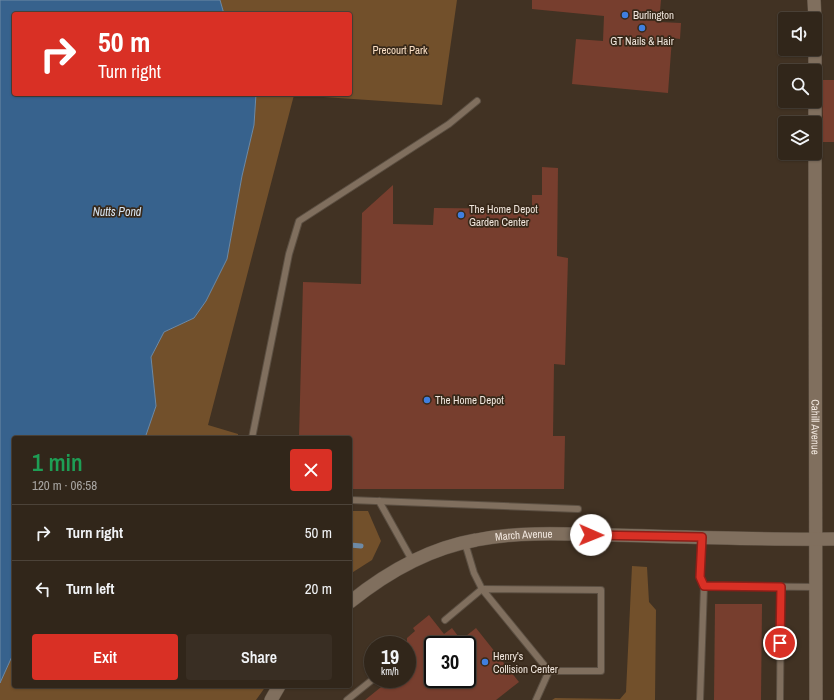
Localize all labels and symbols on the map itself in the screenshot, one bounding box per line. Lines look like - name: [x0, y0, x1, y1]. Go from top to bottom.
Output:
- place label: Burlington: [633, 8, 674, 22]
- marker: Burlington: [620, 10, 630, 20]
- marker: GT Nails & Hair: [637, 23, 647, 33]
- place label: GT Nails & Hair: [610, 34, 674, 48]
- park label: Precourt Park: [372, 43, 428, 57]
- place label: The Home Depot Garden Center: [469, 202, 538, 229]
- water label: Nutts Pond: [93, 204, 142, 220]
- marker: The Home Depot Garden Center: [456, 210, 466, 220]
- place label: The Home Depot: [435, 393, 504, 407]
- marker: The Home Depot: [422, 395, 432, 405]
- street label: Cahill Avenue: [808, 399, 823, 455]
- position arrow: [570, 514, 612, 556]
- street label: March Avenue: [494, 527, 553, 544]
- pin: [763, 626, 797, 660]
- speed limit sign: 30: [424, 636, 476, 688]
- place label: Henry's Collision Center: [493, 649, 558, 676]
- marker: Henry's Collision Center: [480, 657, 490, 667]

